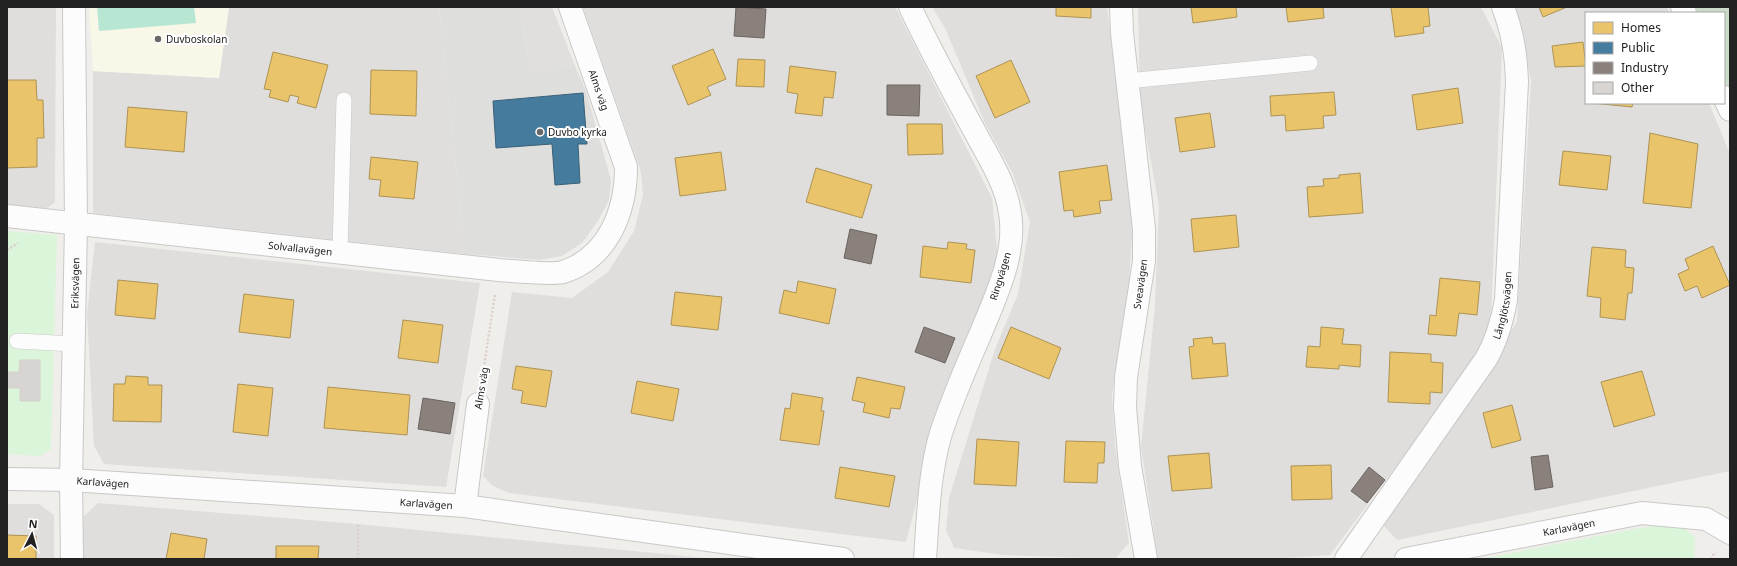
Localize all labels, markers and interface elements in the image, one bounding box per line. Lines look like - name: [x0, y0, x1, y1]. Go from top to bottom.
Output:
- legend: [1585, 12, 1725, 104]
- text: Homes: [1621, 19, 1661, 36]
- place label: Duvboskolan: [166, 32, 227, 46]
- marker: Duvboskolan: [153, 34, 163, 44]
- text: Public: [1621, 39, 1655, 56]
- text: Industry: [1621, 59, 1669, 76]
- street label: Alms väg: [585, 68, 613, 112]
- text: Other: [1621, 79, 1654, 96]
- place label: Duvbo kyrka: [548, 125, 607, 139]
- marker: Duvbo kyrka: [535, 127, 545, 137]
- street label: Solvallavägen: [267, 238, 333, 259]
- street label: Ringvägen: [986, 250, 1014, 302]
- street label: Eriksvägen: [67, 257, 82, 309]
- street label: Sveavägen: [1130, 258, 1150, 310]
- street label: Långlötsvägen: [1489, 271, 1514, 341]
- street label: Alms väg: [471, 366, 491, 410]
- street label: Karlavägen: [76, 473, 130, 491]
- street label: Karlavägen: [399, 495, 453, 512]
- north arrow: [12, 514, 52, 554]
- street label: Karlavägen: [1542, 515, 1596, 539]
- text: N: [28, 516, 38, 531]

